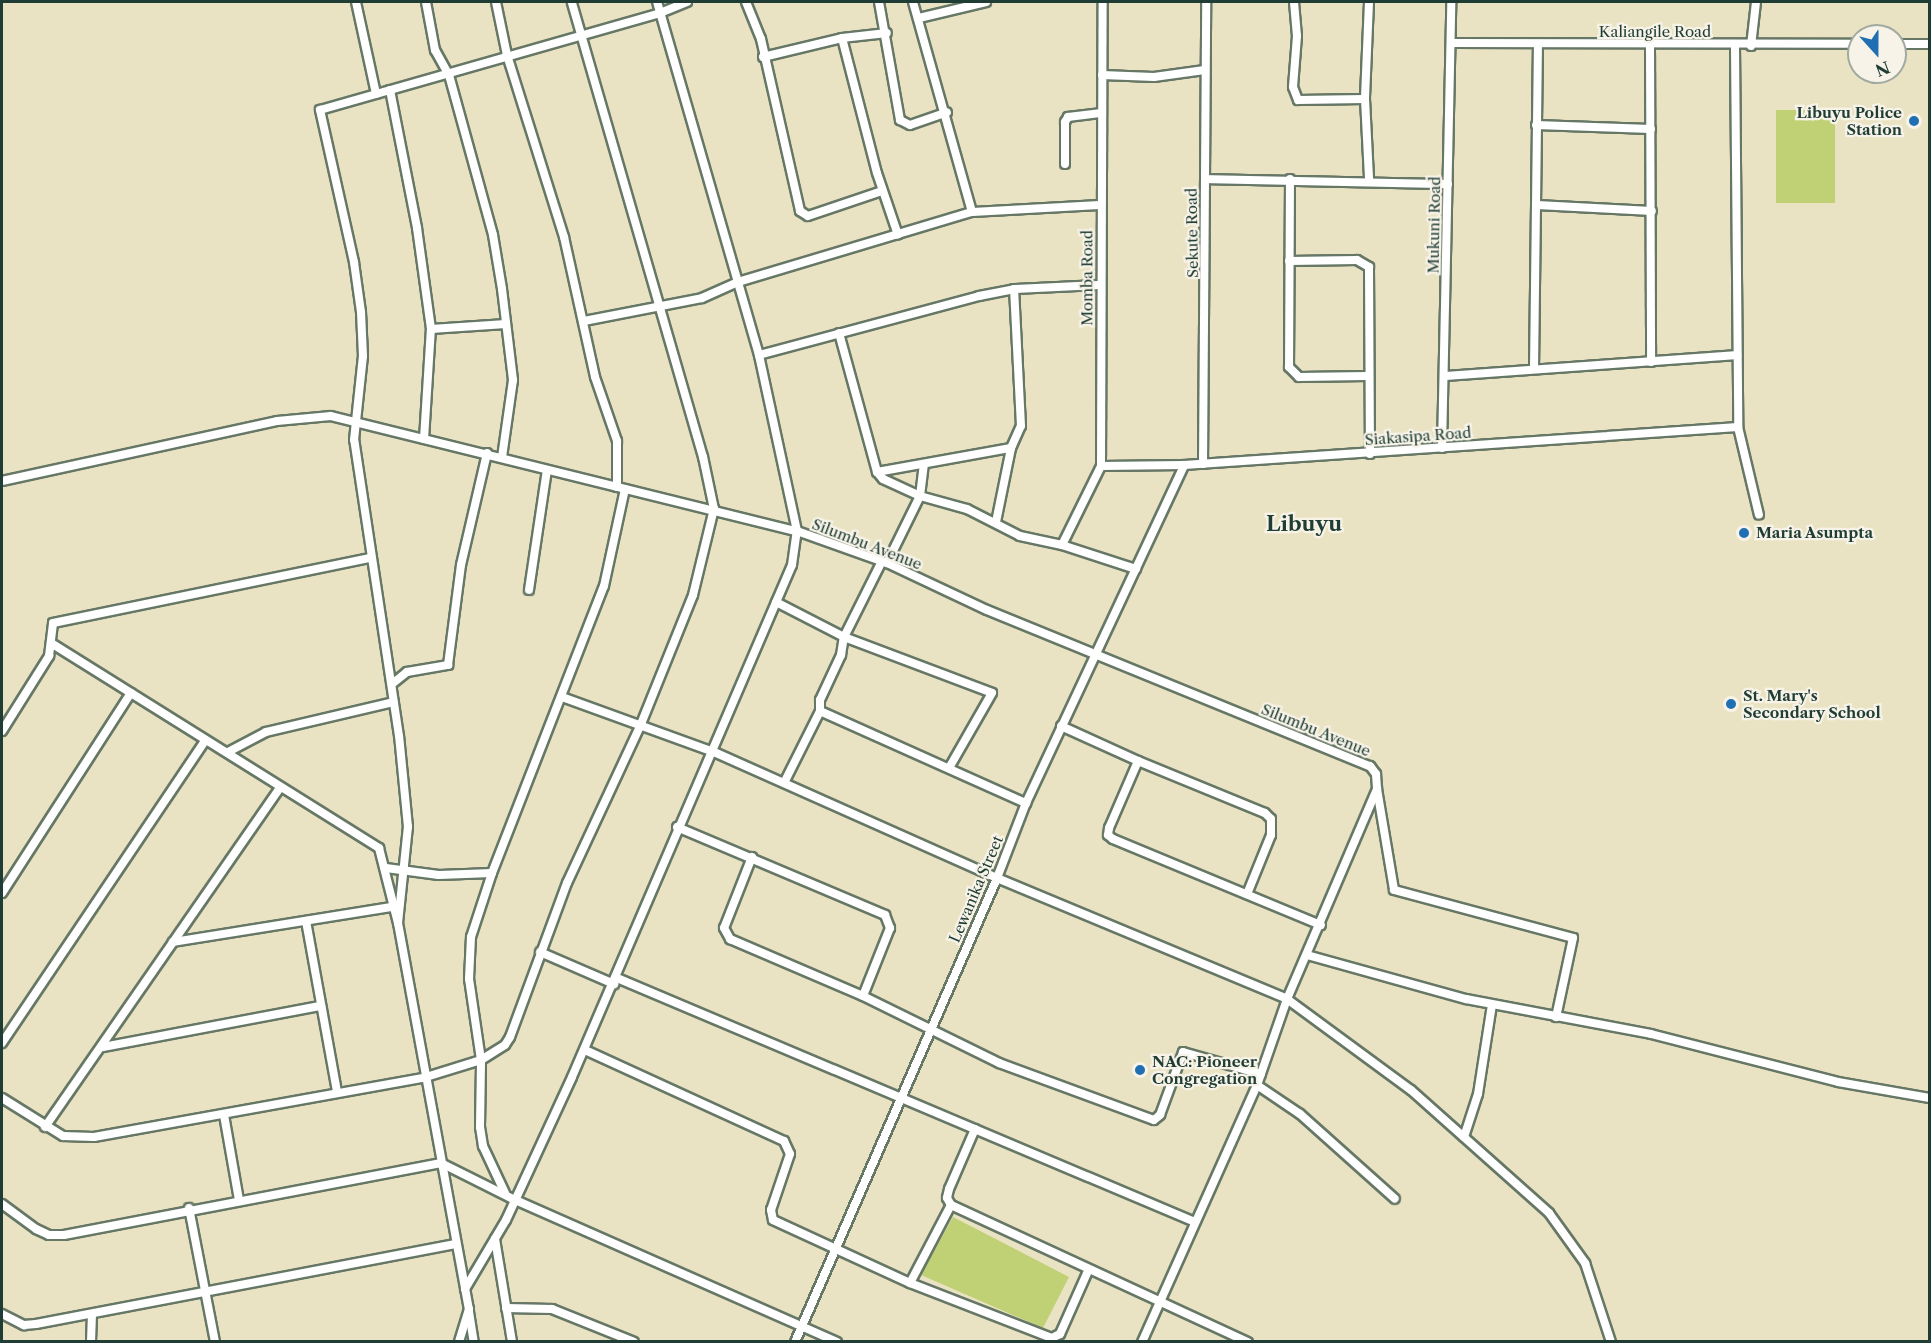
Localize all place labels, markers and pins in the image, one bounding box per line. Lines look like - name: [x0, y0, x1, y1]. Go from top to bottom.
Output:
- place label: Libuyu Police Station: [1796, 103, 1902, 138]
- marker: Libuyu Police Station: [1907, 114, 1921, 128]
- place label: Maria Asumpta: [1756, 524, 1874, 542]
- marker: Maria Asumpta: [1737, 526, 1751, 540]
- place label: St. Mary's Secondary School: [1743, 686, 1881, 721]
- marker: St. Mary's Secondary School: [1724, 697, 1738, 711]
- place label: NAC: Pioneer Congregation: [1152, 1052, 1257, 1087]
- marker: NAC: Pioneer Congregation: [1133, 1063, 1147, 1077]

